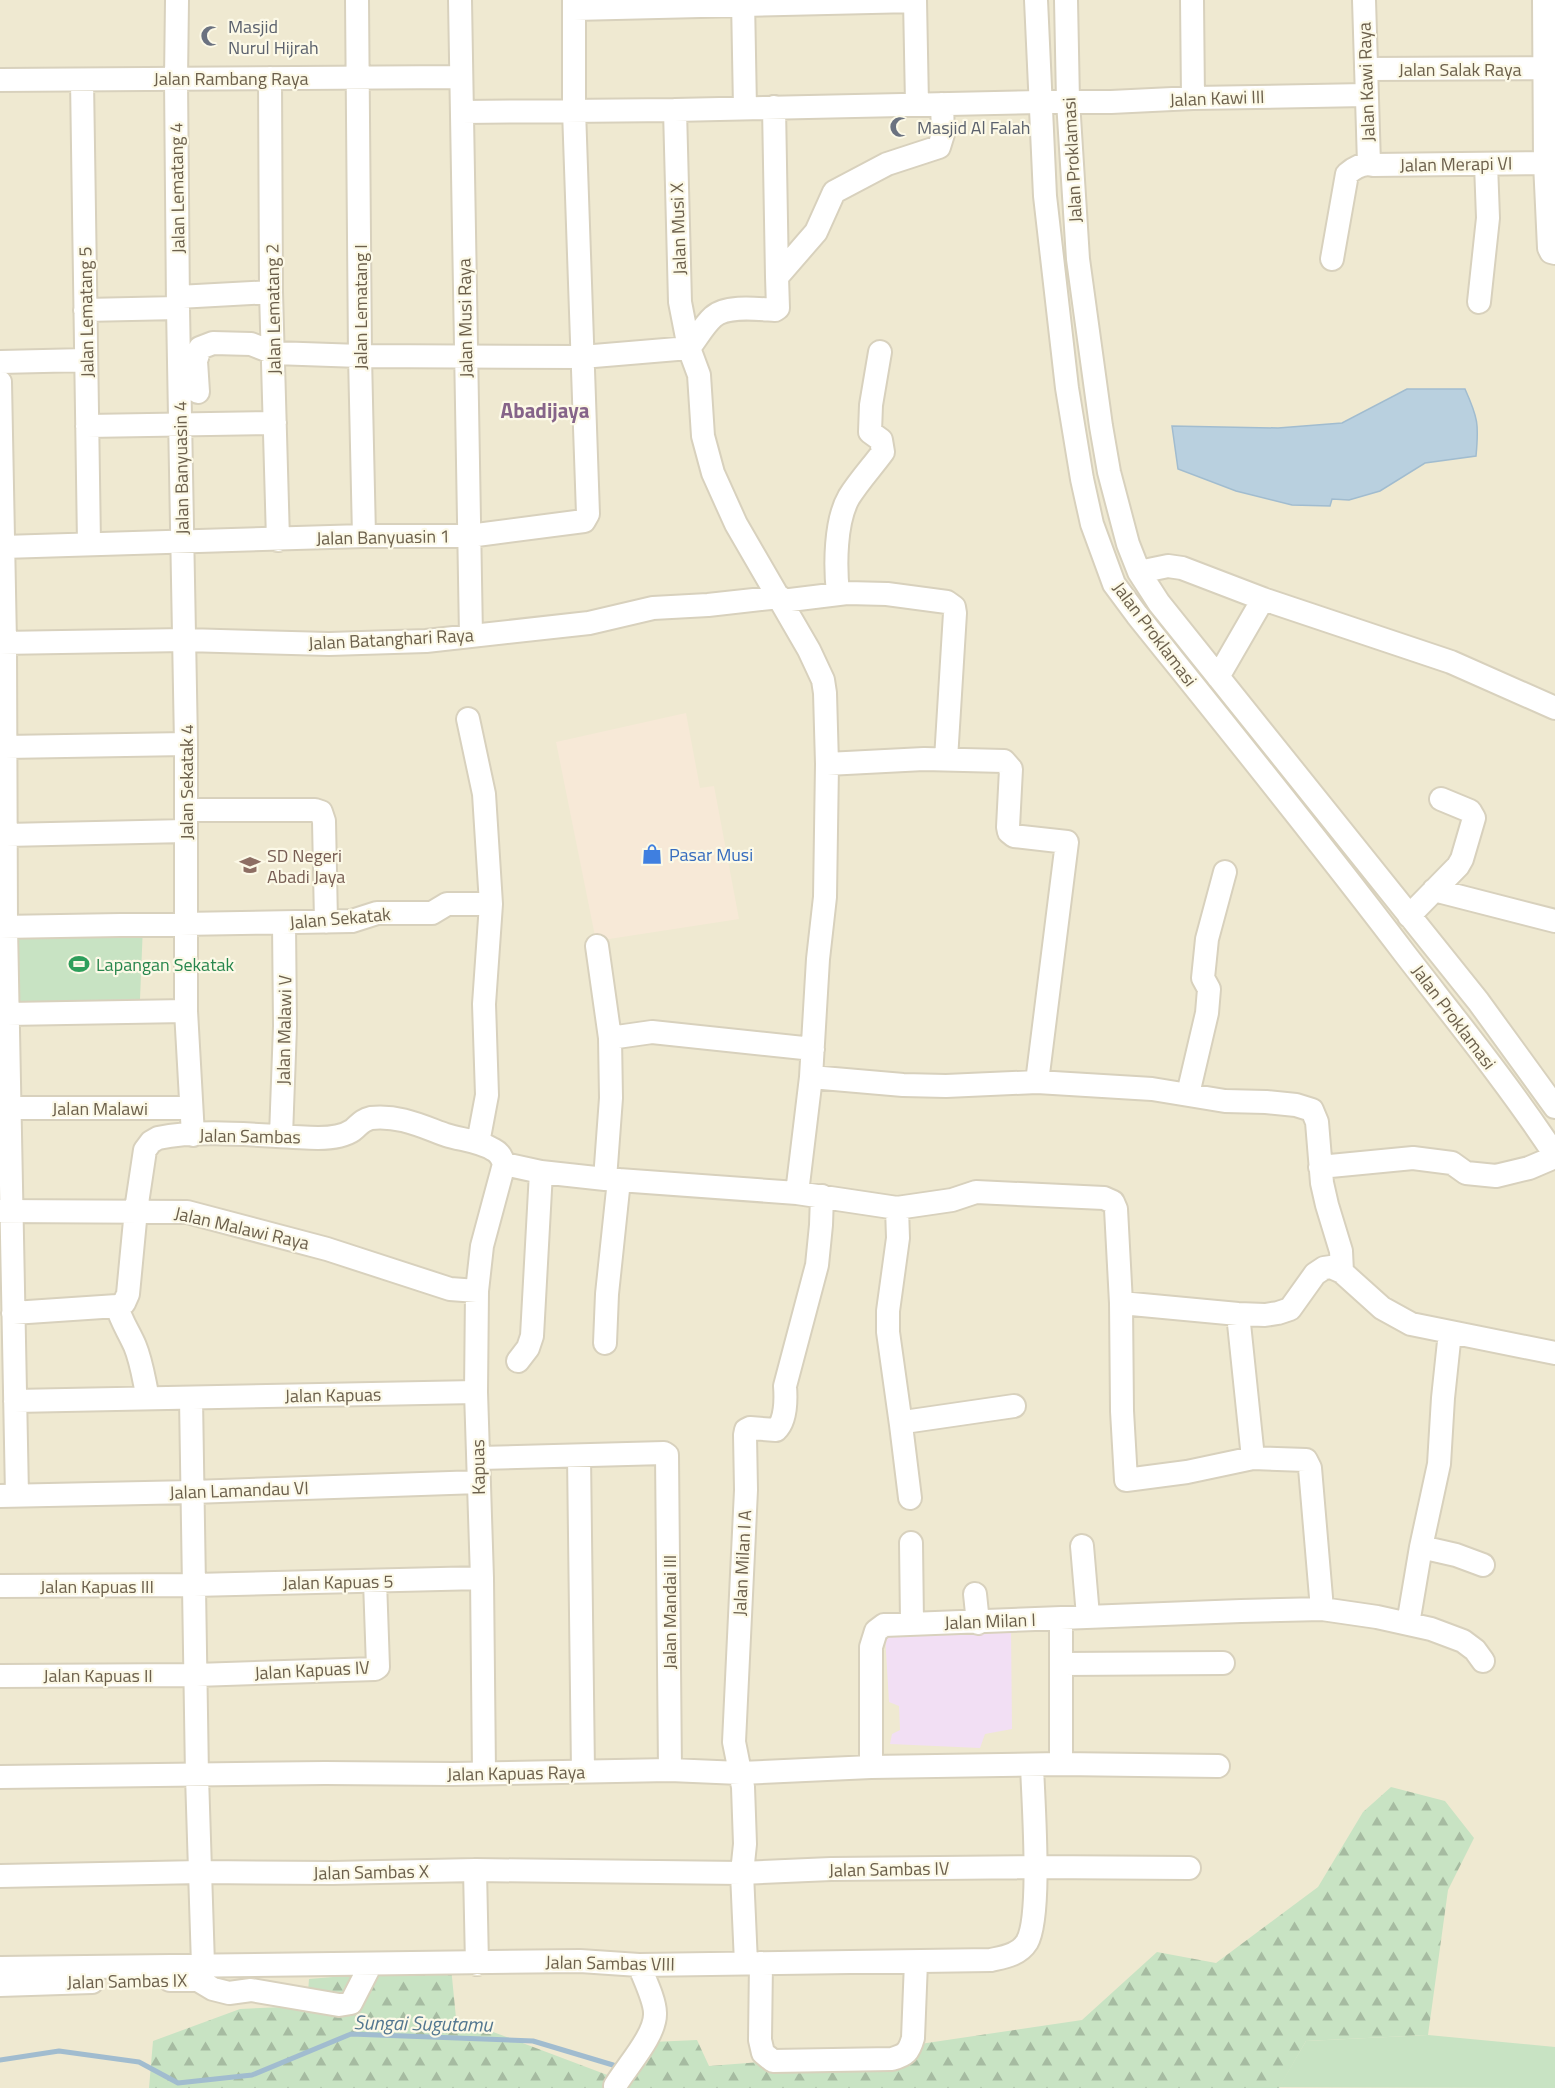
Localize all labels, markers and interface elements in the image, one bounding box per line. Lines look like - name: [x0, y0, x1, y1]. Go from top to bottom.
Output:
- place label: Masjid Nurul Hijrah: [228, 13, 319, 61]
- street label: Jalan Kawi Raya: [1350, 22, 1382, 142]
- mosque icon: Masjid Nurul Hijrah: [199, 24, 223, 48]
- street label: Jalan Salak Raya: [1398, 56, 1522, 83]
- street label: Jalan Rambang Raya: [153, 65, 309, 92]
- street label: Jalan Kawi III: [1169, 83, 1265, 113]
- street label: Jalan Proklamasi: [1055, 97, 1089, 223]
- place label: Masjid Al Falah: [917, 114, 1030, 141]
- mosque icon: Masjid Al Falah: [888, 115, 912, 139]
- street label: Jalan Lematang 4: [162, 122, 192, 254]
- street label: Jalan Merapi VI: [1399, 150, 1513, 178]
- street label: Jalan Musi X: [663, 183, 693, 275]
- street label: Jalan Lematang 2: [258, 243, 288, 375]
- street label: Jalan Lematang I: [347, 244, 374, 370]
- street label: Jalan Lematang 5: [71, 246, 101, 378]
- street label: Jalan Musi Raya: [450, 258, 480, 378]
- district label: Abadijaya: [501, 394, 590, 426]
- street label: Jalan Banyuasin 4: [166, 401, 196, 535]
- street label: Jalan Banyuasin 1: [316, 522, 450, 552]
- street label: Jalan Proklamasi: [1106, 576, 1204, 692]
- street label: Jalan Batanghari Raya: [308, 621, 474, 657]
- street label: Jalan Sekatak 4: [173, 724, 200, 840]
- place label: Pasar Musi: [669, 841, 753, 868]
- place label: SD Negeri Abadi Jaya: [267, 842, 345, 890]
- shop icon: Pasar Musi: [640, 842, 664, 866]
- school or university icon: SD Negeri Abadi Jaya: [238, 853, 262, 877]
- street label: Jalan Sekatak: [288, 900, 392, 936]
- place label: Lapangan Sekatak: [96, 951, 234, 978]
- sports icon: Lapangan Sekatak: [67, 952, 91, 976]
- street label: Jalan Proklamasi: [1405, 959, 1503, 1075]
- street label: Jalan Malawi V: [270, 974, 298, 1085]
- street label: Jalan Malawi: [52, 1095, 148, 1122]
- street label: Jalan Sambas: [199, 1122, 301, 1150]
- street label: Jalan Malawi Raya: [172, 1199, 312, 1257]
- street label: Jalan Kapuas: [284, 1381, 382, 1409]
- street label: Kapuas: [464, 1439, 492, 1495]
- street label: Jalan Lamandau VI: [169, 1474, 309, 1506]
- street label: Jalan Milan I A: [726, 1509, 758, 1617]
- street label: Jalan Mandai III: [656, 1555, 683, 1669]
- street label: Jalan Kapuas 5: [282, 1568, 394, 1596]
- street label: Jalan Kapuas III: [40, 1573, 154, 1600]
- street label: Jalan Milan I: [944, 1606, 1036, 1636]
- street label: Jalan Kapuas IV: [254, 1653, 371, 1687]
- street label: Jalan Kapuas II: [43, 1662, 153, 1689]
- street label: Jalan Kapuas Raya: [447, 1758, 585, 1788]
- street label: Jalan Sambas IV: [828, 1854, 950, 1884]
- street label: Jalan Sambas X: [313, 1857, 429, 1887]
- street label: Jalan Sambas VIII: [545, 1948, 675, 1978]
- street label: Jalan Sambas IX: [67, 1966, 187, 1996]
- water label: Sungai Sugutamu: [353, 2006, 494, 2040]

